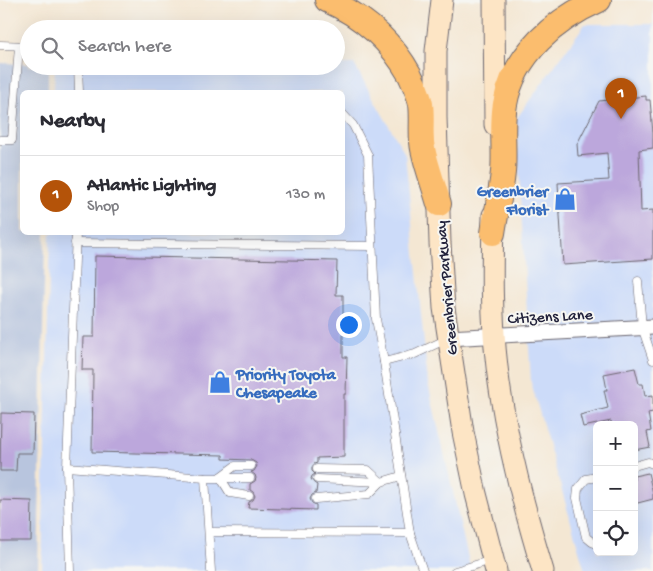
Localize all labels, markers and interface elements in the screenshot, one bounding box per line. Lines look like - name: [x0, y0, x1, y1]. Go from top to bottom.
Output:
- search box: [20, 20, 345, 75]
- icon: search: [38, 34, 66, 62]
- text: Search here: [78, 36, 172, 59]
- pin: 1: [605, 78, 637, 119]
- text: Nearby: [40, 110, 105, 135]
- text: Atlantic Lighting: [87, 175, 216, 198]
- place label: Greenbrier Florist: [477, 184, 550, 221]
- text: 1: [53, 186, 59, 205]
- text: 130 m: [286, 186, 325, 205]
- shop icon: Greenbrier Florist: [552, 186, 578, 212]
- text: Shop: [87, 198, 119, 217]
- street label: Greenbrier Parkway: [433, 220, 464, 356]
- street label: Citizens Lane: [507, 307, 594, 330]
- your location: [336, 312, 362, 338]
- place label: Priority Toyota Chesapeake: [235, 367, 337, 404]
- shop icon: Priority Toyota Chesapeake: [207, 369, 233, 395]
- map controls: [593, 421, 638, 556]
- button: +: [593, 421, 638, 466]
- button: −: [593, 466, 638, 511]
- button: locate: [593, 511, 638, 556]

